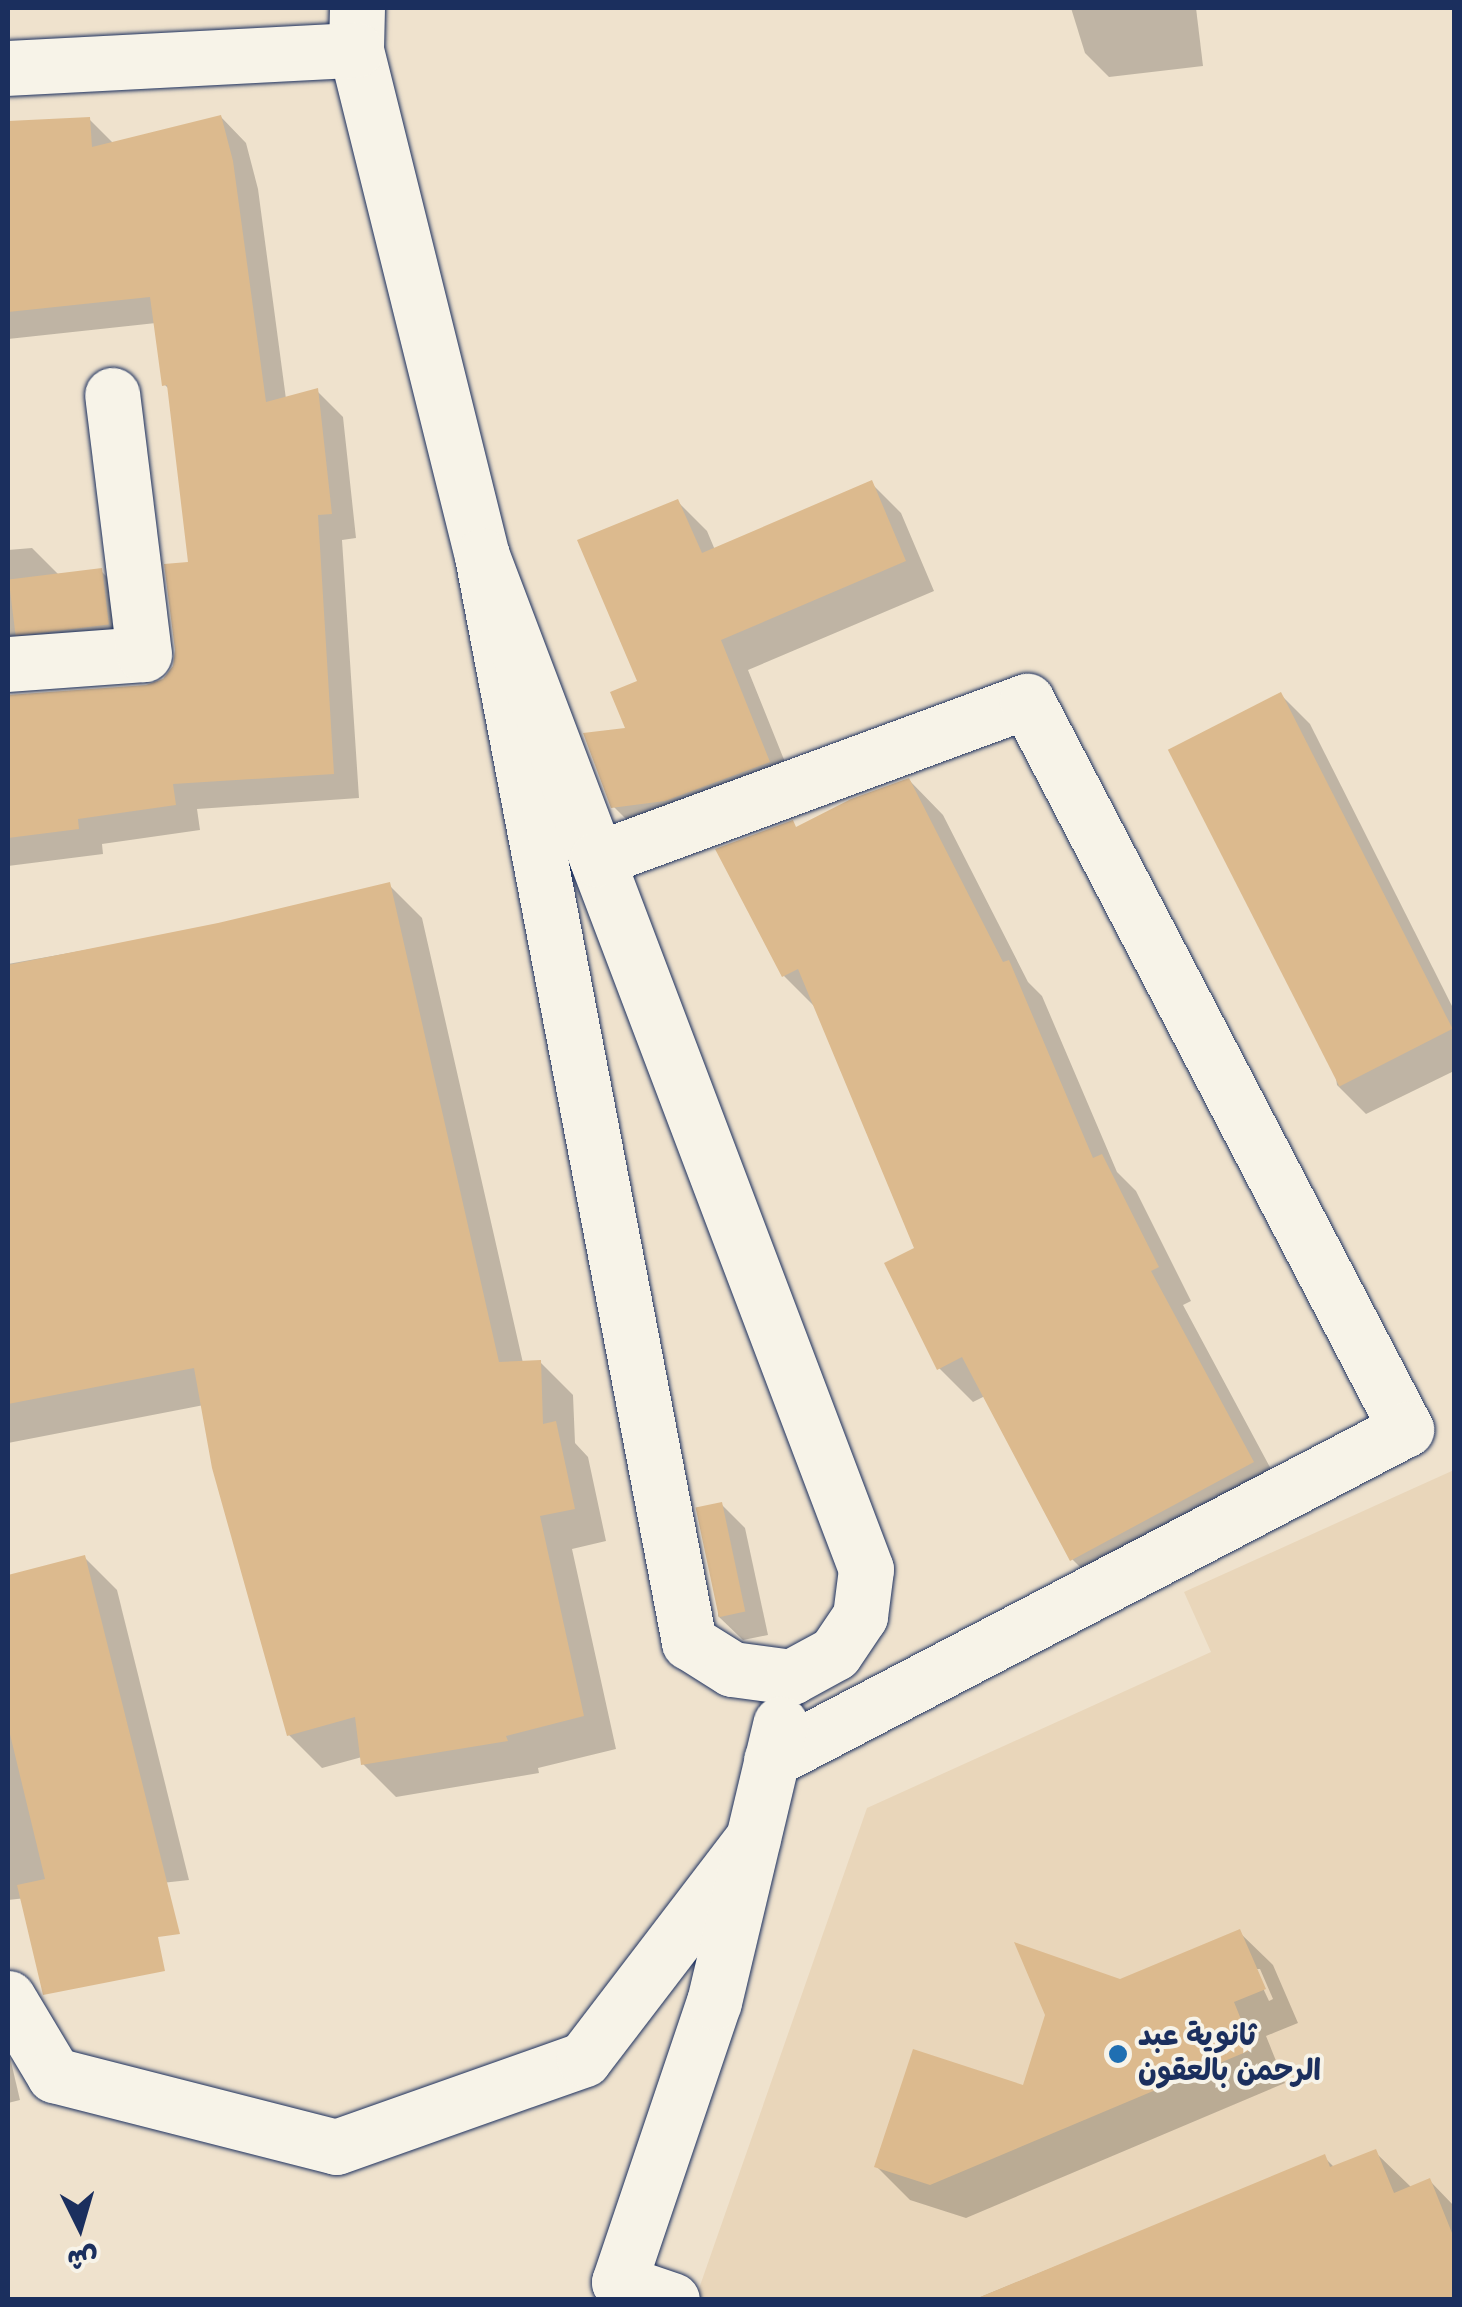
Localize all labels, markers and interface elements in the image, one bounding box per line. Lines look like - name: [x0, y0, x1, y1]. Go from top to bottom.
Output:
- place label: ثانوية عبد الرحمن بالعقون: [1138, 2019, 1321, 2090]
- marker: ثانوية عبد الرحمن بالعقون: [1107, 2043, 1129, 2065]
- north arrow: [30, 2177, 130, 2277]
- text: ش: [66, 2238, 100, 2277]

